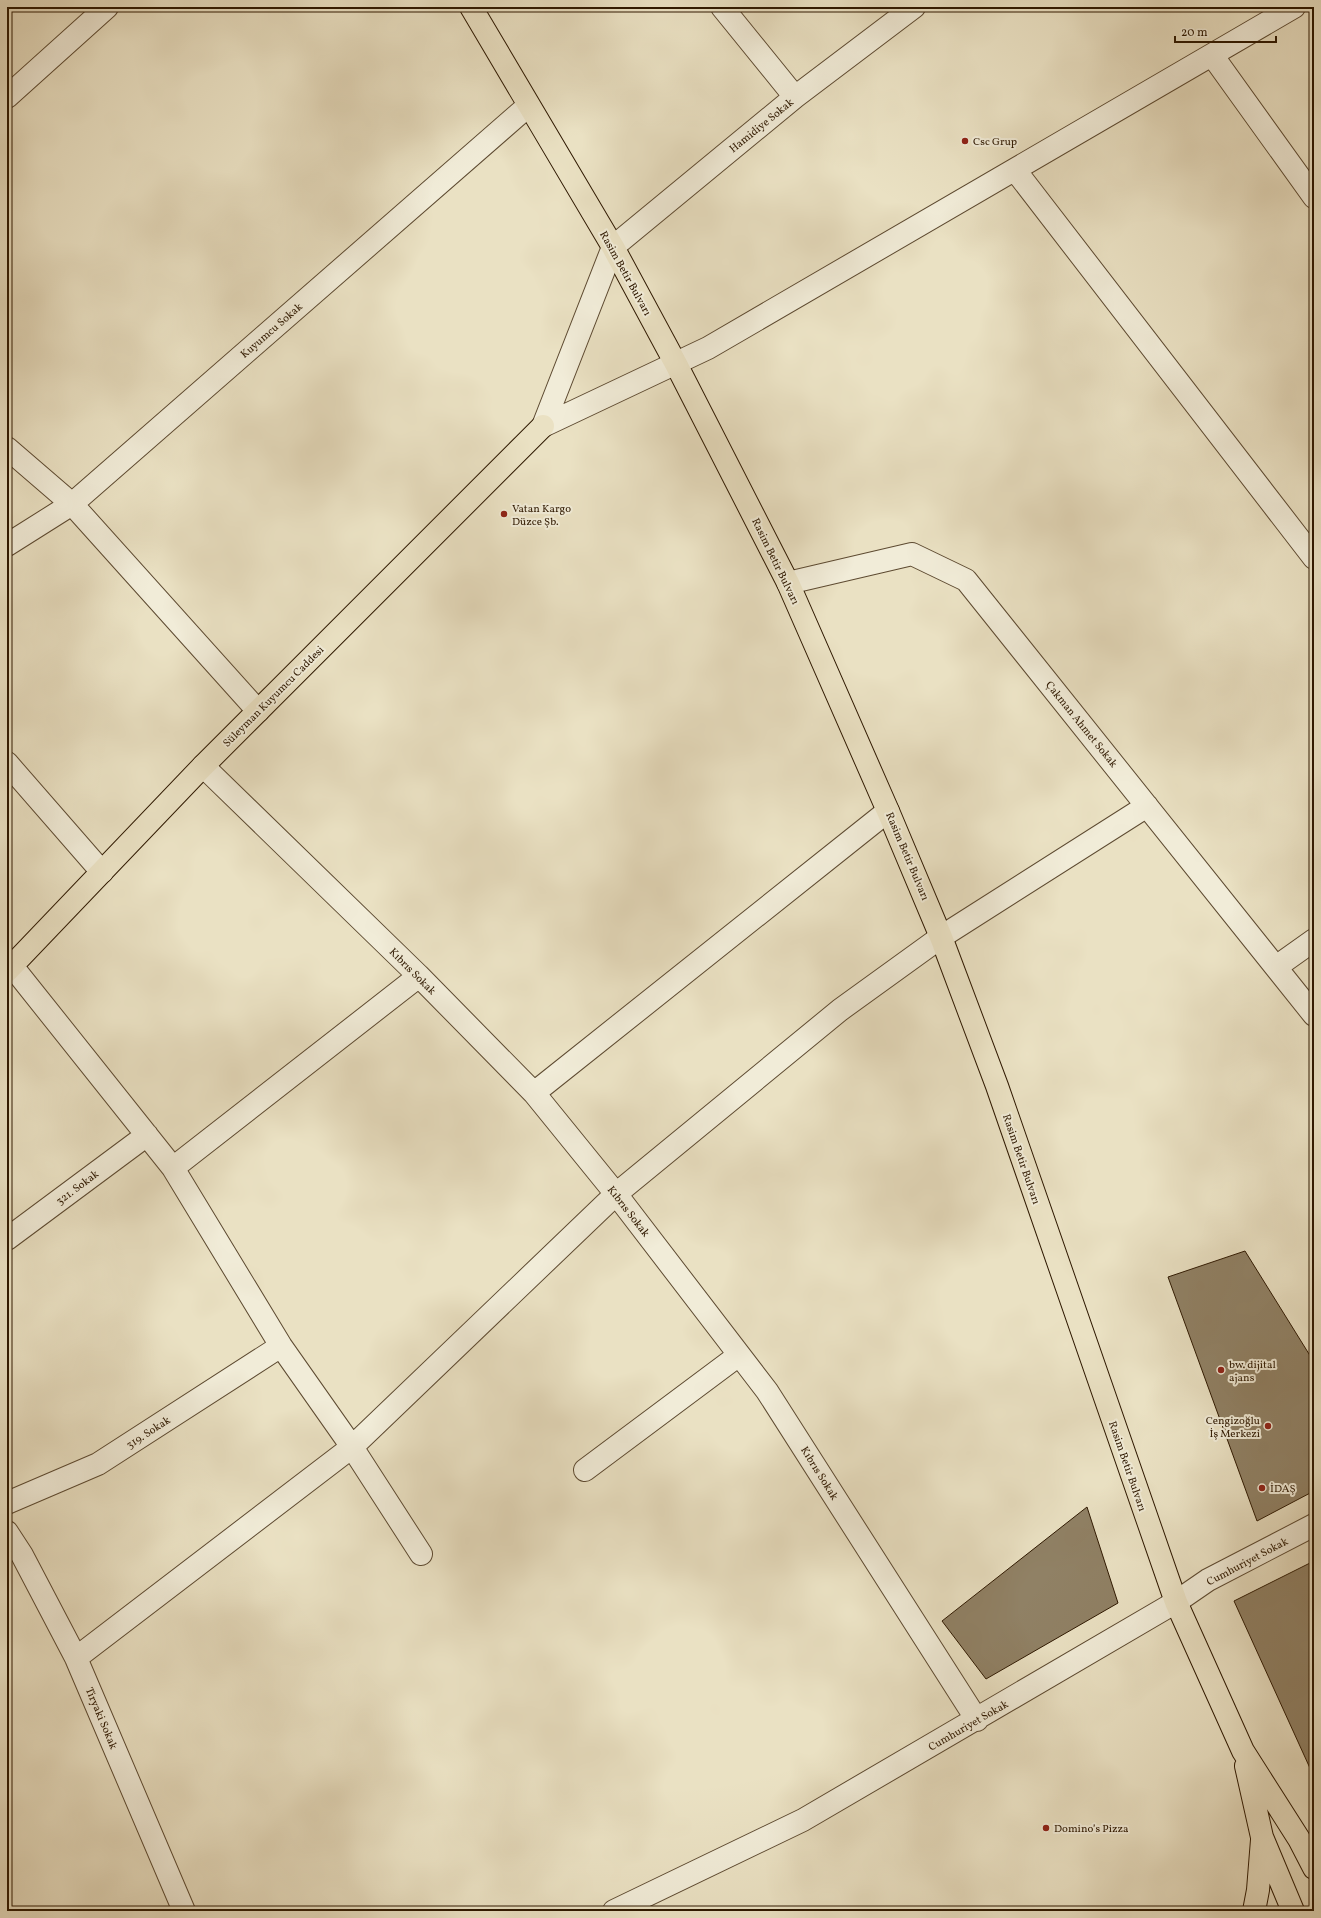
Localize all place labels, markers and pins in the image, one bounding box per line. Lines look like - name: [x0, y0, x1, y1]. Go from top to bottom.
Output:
- place label: Csc Grup: [973, 135, 1017, 150]
- marker: Csc Grup: [960, 136, 970, 146]
- place label: Vatan Kargo Düzce Şb.: [512, 502, 571, 530]
- marker: Vatan Kargo Düzce Şb.: [499, 509, 509, 519]
- place label: bw. dijital ajans: [1229, 1358, 1276, 1386]
- marker: bw. dijital ajans: [1216, 1365, 1226, 1375]
- place label: Cengizoğlu İş Merkezi: [1206, 1414, 1260, 1442]
- marker: Cengizoğlu İş Merkezi: [1263, 1421, 1273, 1431]
- place label: İDAŞ: [1270, 1482, 1296, 1497]
- marker: İDAŞ: [1257, 1483, 1267, 1493]
- place label: Domino’s Pizza: [1054, 1822, 1129, 1837]
- marker: Domino’s Pizza: [1041, 1823, 1051, 1833]

